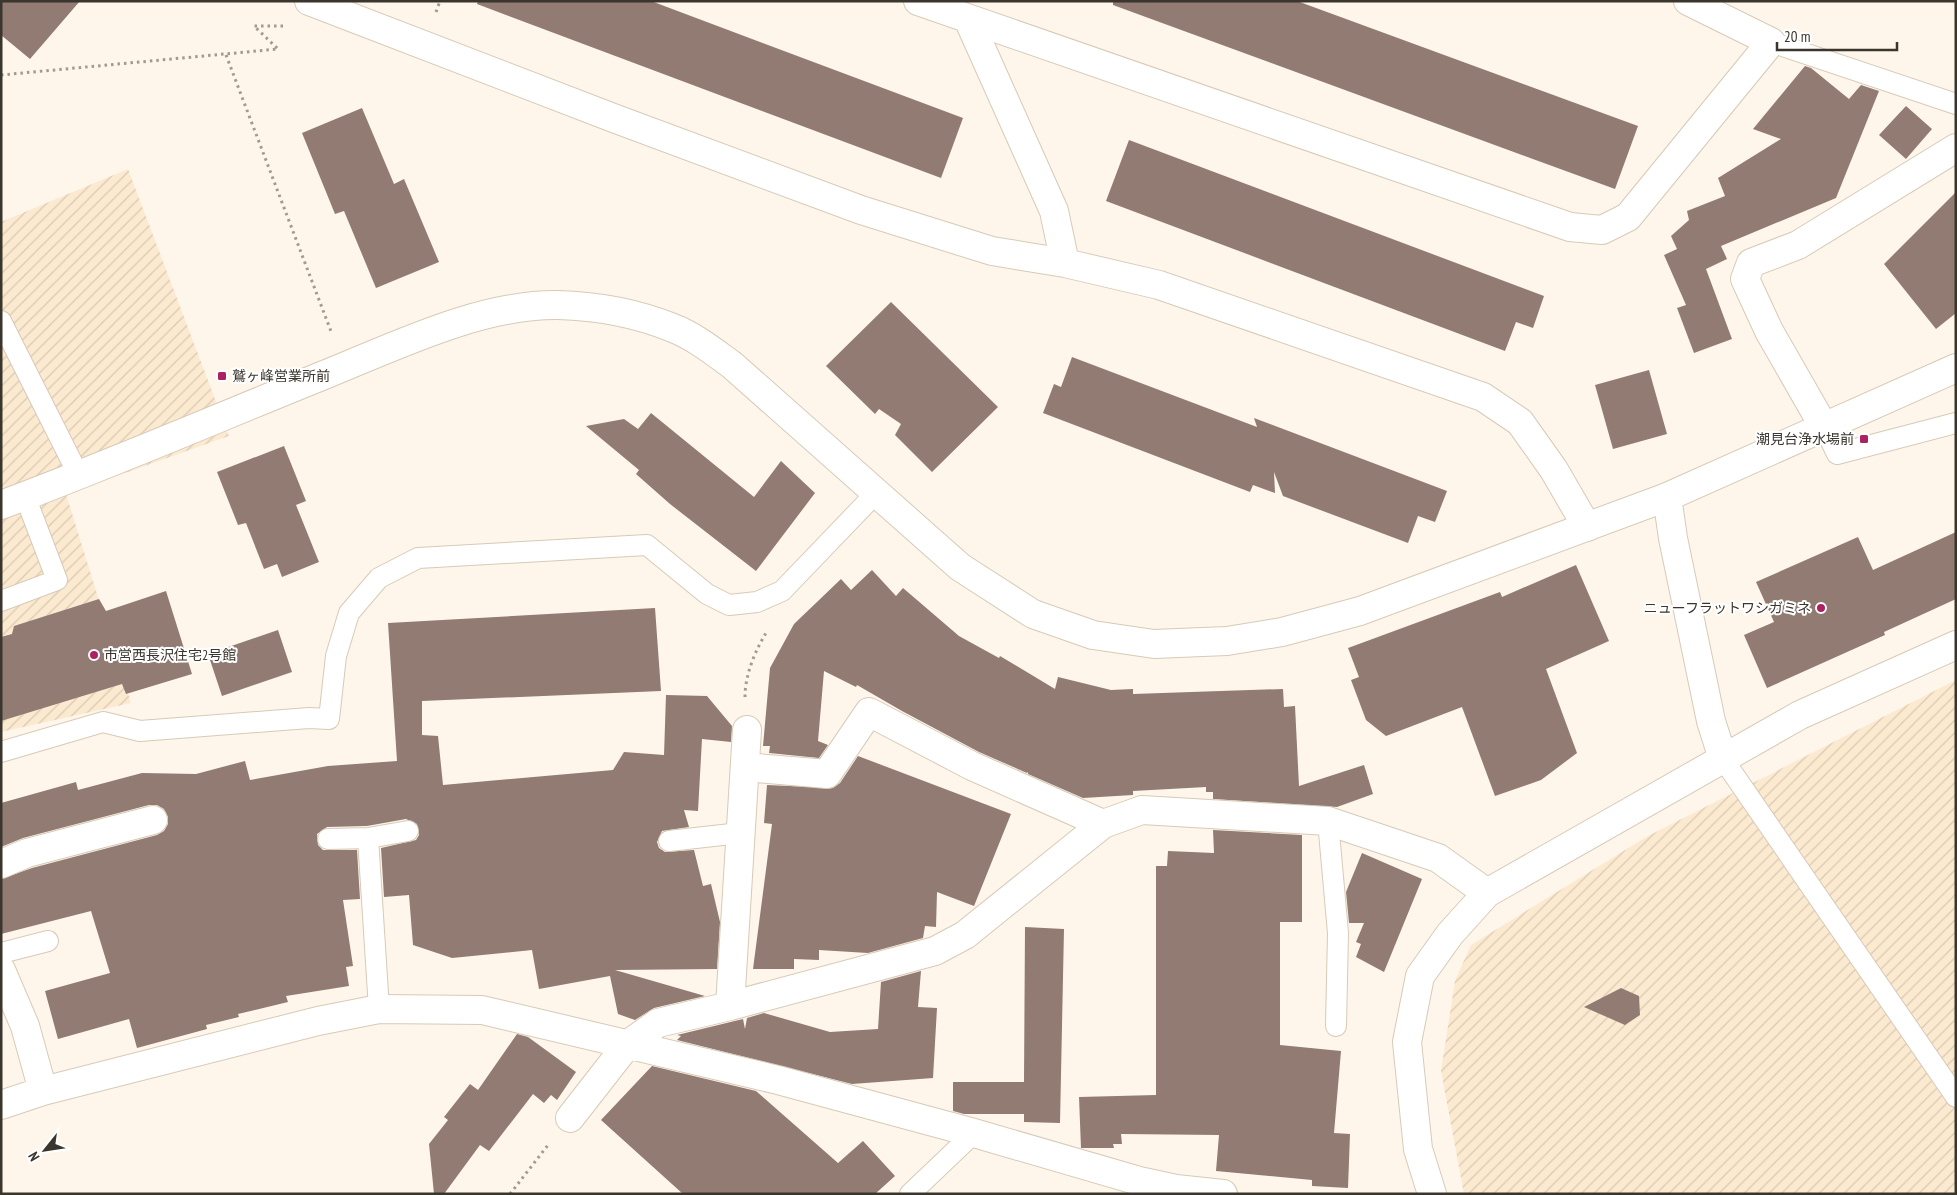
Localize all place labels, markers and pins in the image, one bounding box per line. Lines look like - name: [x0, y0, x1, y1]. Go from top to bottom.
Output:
- place label: 鷲ヶ峰営業所前: [232, 367, 330, 385]
- marker: 鷲ヶ峰営業所前: [216, 370, 228, 382]
- place label: 潮見台浄水場前: [1756, 430, 1854, 448]
- marker: 潮見台浄水場前: [1858, 433, 1870, 445]
- place label: ニューフラットワシガミネ: [1644, 599, 1811, 617]
- marker: ニューフラットワシガミネ: [1815, 602, 1827, 614]
- place label: 市営西長沢住宅2号館: [104, 646, 236, 664]
- marker: 市営西長沢住宅2号館: [88, 649, 100, 661]

